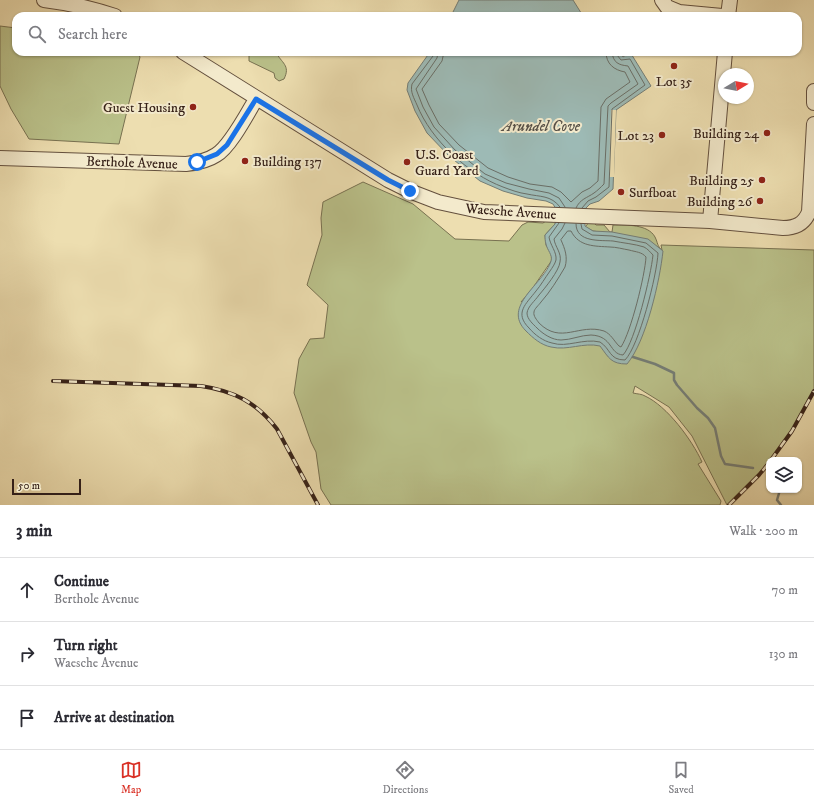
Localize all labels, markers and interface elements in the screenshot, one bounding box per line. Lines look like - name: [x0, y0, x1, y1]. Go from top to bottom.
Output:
- search box: [12, 12, 802, 56]
- icon: search: [26, 23, 48, 45]
- text: Search here: [58, 25, 127, 44]
- marker: Lot 35: [669, 61, 679, 71]
- north arrow: [718, 68, 754, 104]
- place label: Lot 35: [656, 73, 692, 91]
- place label: Guest Housing: [103, 99, 185, 117]
- marker: Guest Housing: [188, 102, 198, 112]
- water label: Arundel Cove: [500, 117, 581, 136]
- place label: Building 24: [693, 125, 760, 143]
- place label: Lot 23: [618, 127, 654, 145]
- marker: Building 24: [762, 128, 772, 138]
- marker: Lot 23: [657, 130, 667, 140]
- place label: U.S. Coast Guard Yard: [415, 146, 479, 180]
- street label: Berthole Avenue: [86, 152, 178, 174]
- route start: [188, 153, 206, 171]
- place label: Building 137: [253, 153, 322, 171]
- marker: Building 137: [240, 156, 250, 166]
- marker: U.S. Coast Guard Yard: [402, 157, 412, 167]
- place label: Building 25: [689, 172, 754, 190]
- marker: Building 25: [757, 175, 767, 185]
- route end: [401, 182, 419, 200]
- place label: Surfboat: [629, 184, 677, 202]
- marker: Surfboat: [616, 187, 626, 197]
- place label: Building 26: [687, 193, 753, 211]
- marker: Building 26: [755, 196, 765, 206]
- street label: Waesche Avenue: [464, 200, 557, 224]
- map controls: [766, 457, 802, 493]
- button: layers: [766, 457, 802, 493]
- scale bar: [12, 477, 81, 496]
- text: 50 m: [18, 479, 40, 493]
- text: 3 min: [16, 520, 52, 542]
- text: Walk · 200 m: [729, 523, 798, 539]
- text: Continue: [54, 572, 109, 591]
- icon: ahead: [16, 579, 38, 601]
- text: 70 m: [772, 582, 798, 598]
- text: Berthole Avenue: [54, 591, 139, 607]
- text: Turn right: [54, 636, 117, 655]
- icon: right: [16, 643, 38, 665]
- text: 130 m: [769, 646, 798, 662]
- text: Waesche Avenue: [54, 655, 138, 671]
- icon: arrive: [16, 707, 38, 729]
- text: Arrive at destination: [54, 708, 174, 727]
- tab: Map: [120, 759, 142, 797]
- tab: Directions: [383, 759, 428, 797]
- tab: Saved: [669, 759, 694, 797]

